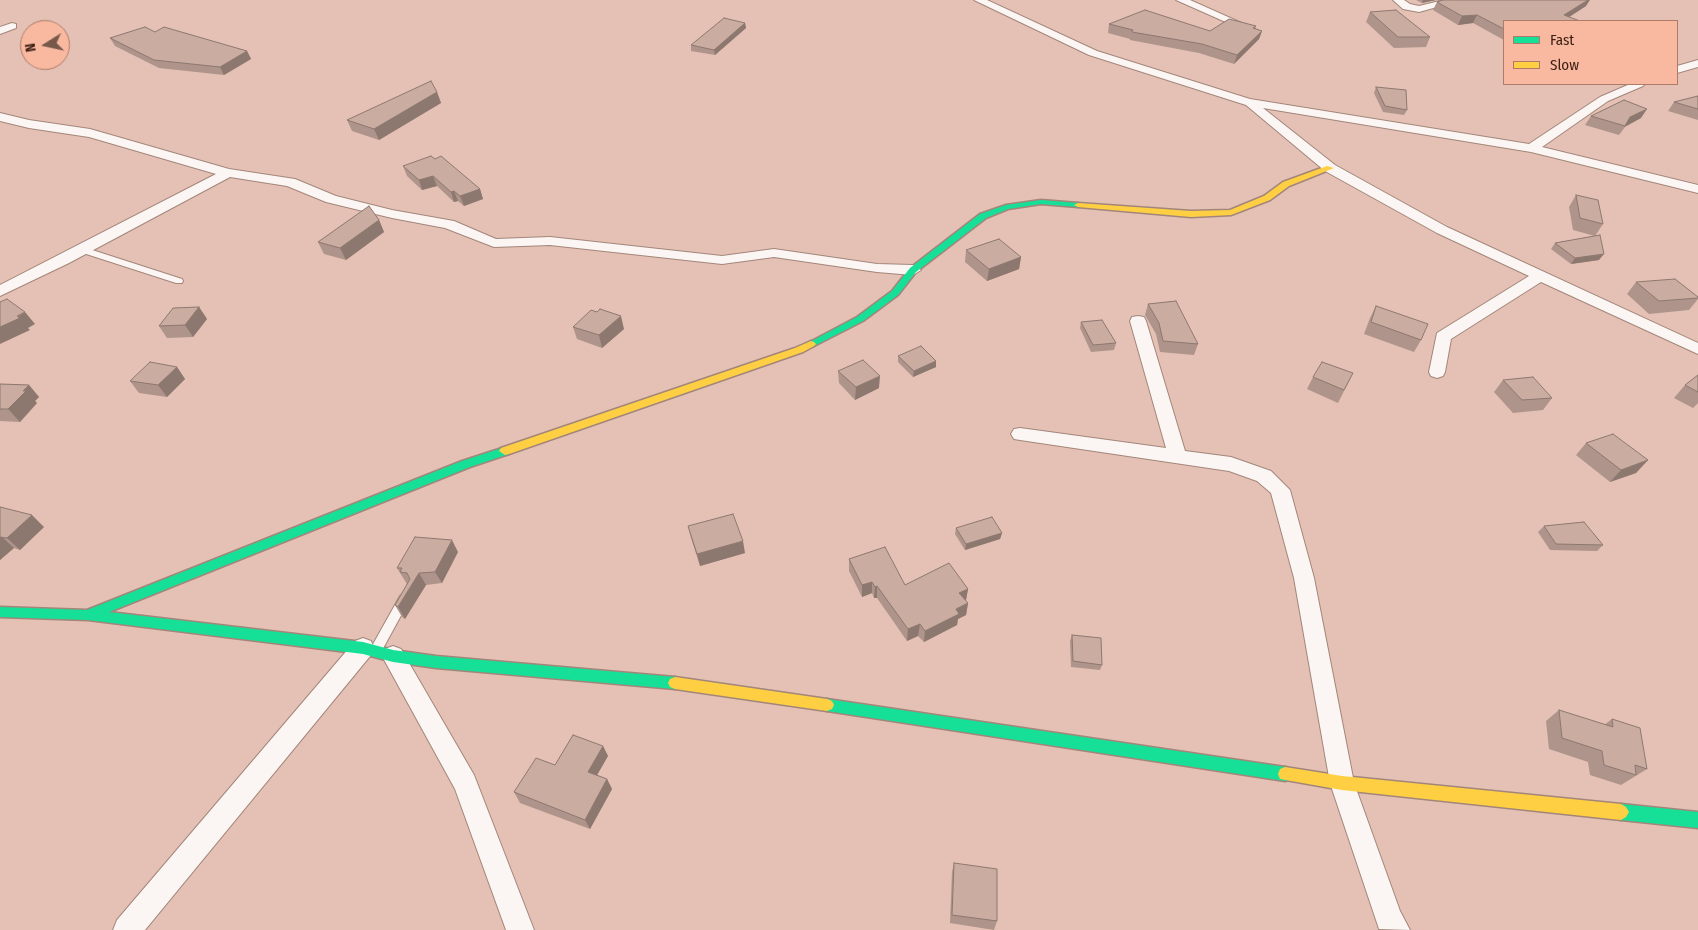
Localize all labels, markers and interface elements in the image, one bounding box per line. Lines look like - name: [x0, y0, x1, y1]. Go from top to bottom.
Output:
- north arrow: [20, 20, 70, 70]
- legend: [1503, 20, 1678, 85]
- text: Fast: [1550, 31, 1574, 49]
- text: N: [22, 42, 40, 53]
- text: Slow: [1550, 56, 1579, 74]

